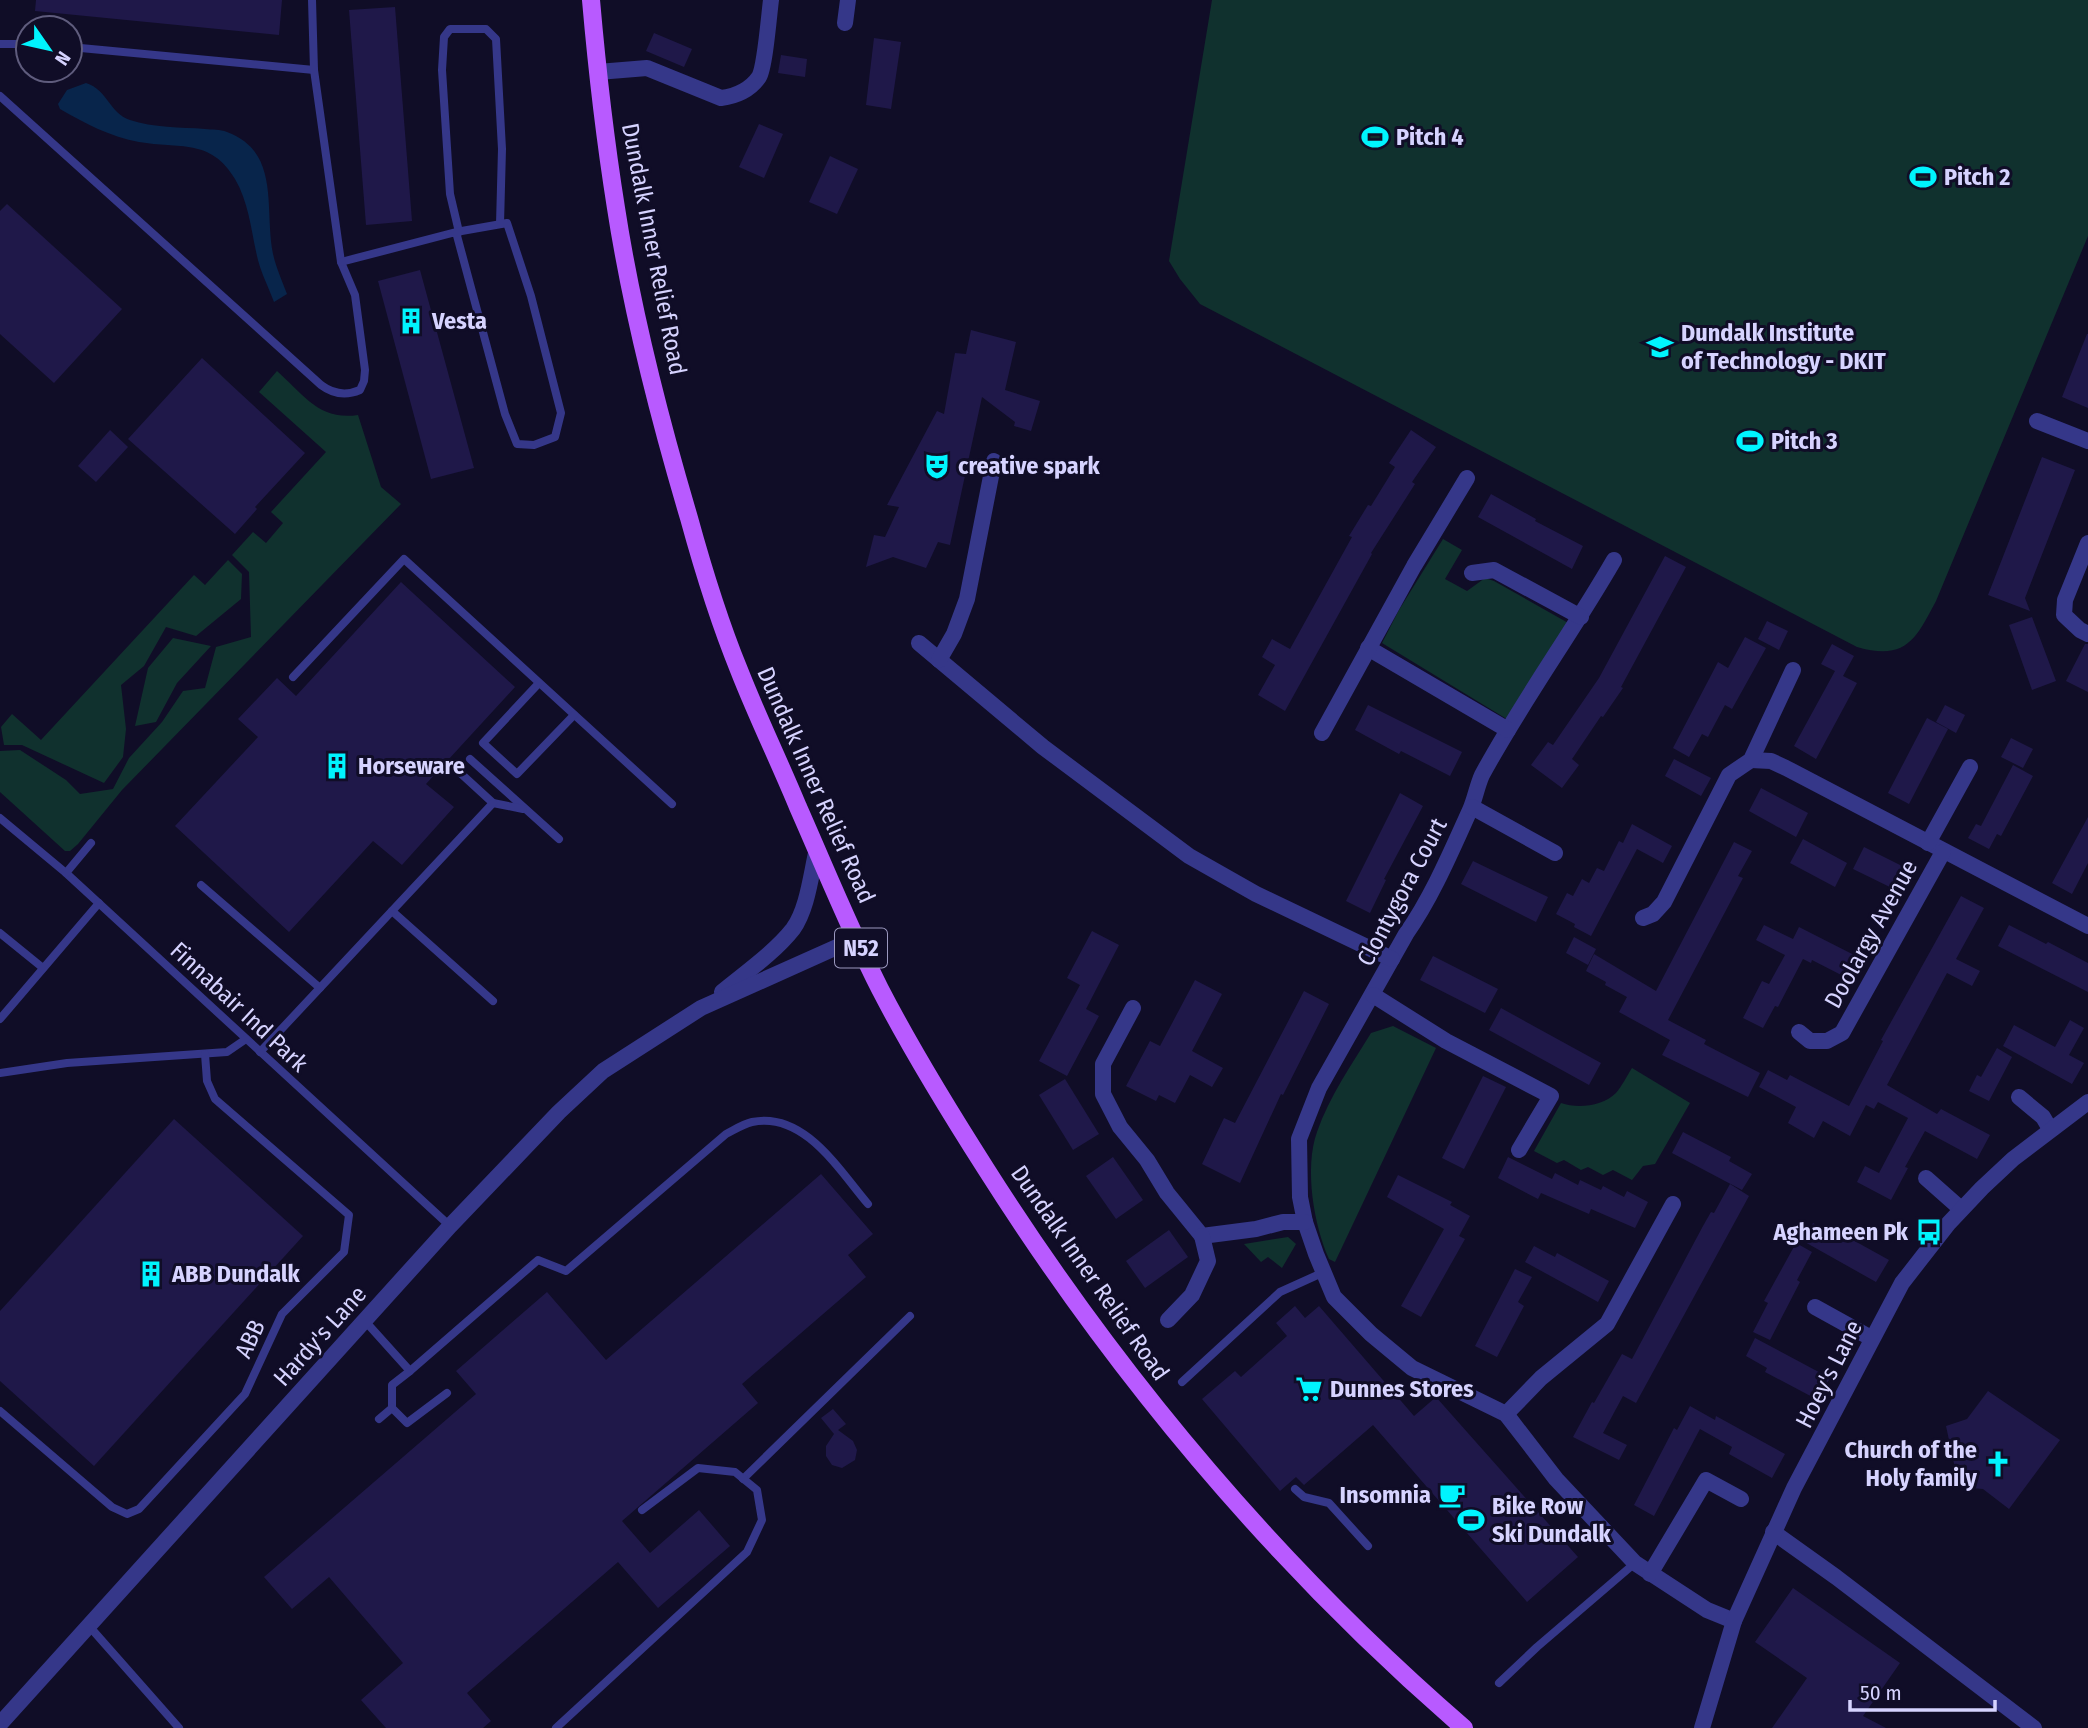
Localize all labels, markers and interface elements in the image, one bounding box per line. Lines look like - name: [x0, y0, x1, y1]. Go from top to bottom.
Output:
- north arrow: [14, 14, 84, 84]
- text: N: [50, 47, 75, 69]
- street label: Dundalk Inner Relief Road: [616, 121, 692, 377]
- sports icon: Pitch 4: [1360, 122, 1390, 152]
- place label: Pitch 4: [1396, 123, 1464, 151]
- sports icon: Pitch 2: [1908, 162, 1938, 192]
- place label: Pitch 2: [1944, 163, 2010, 191]
- building icon: Vesta: [396, 306, 426, 336]
- place label: Vesta: [431, 307, 487, 335]
- place label: Dundalk Institute of Technology - DKIT: [1681, 319, 1886, 375]
- school or university icon: Dundalk Institute of Technology - DKIT: [1645, 332, 1675, 362]
- sports icon: Pitch 3: [1735, 426, 1765, 456]
- place label: Pitch 3: [1771, 427, 1838, 455]
- theatre icon: creative spark: [922, 451, 952, 481]
- place label: creative spark: [958, 452, 1100, 480]
- street label: Dundalk Inner Relief Road: [751, 663, 881, 907]
- building icon: Horseware: [322, 751, 352, 781]
- place label: Horseware: [358, 752, 465, 780]
- street label: Clontygora Court: [1351, 813, 1453, 971]
- street label: Doolargy Avenue: [1819, 855, 1923, 1013]
- road number: N52: [835, 928, 887, 967]
- street label: Finnabair Ind Park: [165, 936, 314, 1078]
- street label: Dundalk Inner Relief Road: [1005, 1160, 1175, 1386]
- bus stop icon: Aghameen Pk: [1914, 1217, 1944, 1247]
- place label: Aghameen Pk: [1773, 1218, 1909, 1246]
- building icon: ABB Dundalk: [136, 1259, 166, 1289]
- place label: ABB Dundalk: [171, 1260, 300, 1288]
- street label: Hardy's Lane: [268, 1280, 372, 1392]
- street label: ABB: [229, 1315, 271, 1363]
- street label: Hoey's Lane: [1790, 1316, 1868, 1432]
- supermarket icon: Dunnes Stores: [1294, 1374, 1324, 1404]
- place label: Dunnes Stores: [1330, 1375, 1474, 1403]
- place label: Church of the Holy family: [1845, 1436, 1978, 1492]
- church icon: Church of the Holy family: [1983, 1449, 2013, 1479]
- cafe icon: Insomnia: [1437, 1480, 1467, 1510]
- place label: Insomnia: [1340, 1481, 1431, 1509]
- place label: Bike Row Ski Dundalk: [1492, 1492, 1612, 1548]
- sports icon: Bike Row Ski Dundalk: [1456, 1505, 1486, 1535]
- scale bar: [1850, 1668, 1995, 1712]
- text: 50 m: [1860, 1680, 1902, 1706]

